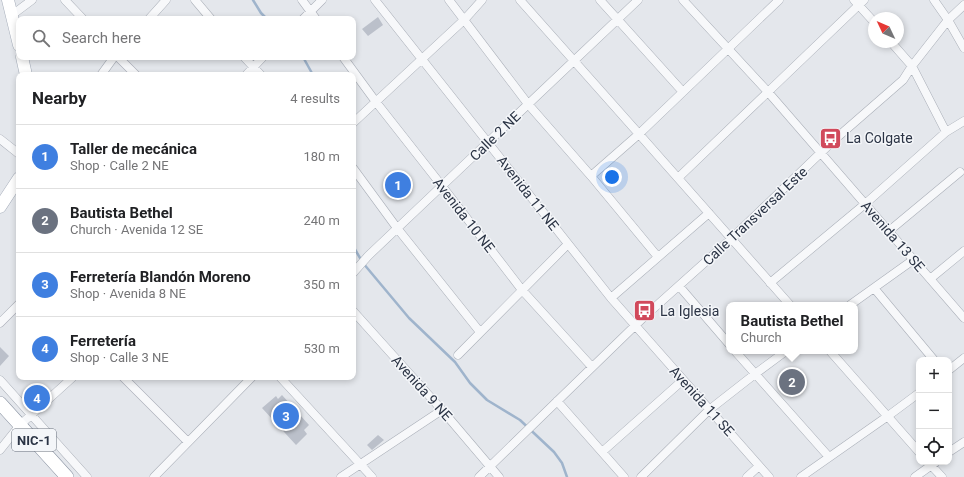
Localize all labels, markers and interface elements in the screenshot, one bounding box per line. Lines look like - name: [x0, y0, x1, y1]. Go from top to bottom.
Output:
- north arrow: [868, 12, 904, 48]
- search box: [16, 16, 356, 60]
- icon: search: [30, 27, 52, 49]
- text: Search here: [62, 29, 141, 47]
- text: Nearby: [32, 88, 87, 108]
- text: 4 results: [290, 91, 340, 106]
- street label: Calle 2 NE: [467, 108, 524, 164]
- bus stop icon: La Colgate: [817, 125, 843, 151]
- place label: La Colgate: [846, 130, 913, 146]
- text: Taller de mecánica: [70, 140, 197, 158]
- text: 1: [41, 149, 49, 164]
- text: 180 m: [303, 149, 340, 164]
- street label: Avenida 11 NE: [494, 153, 562, 233]
- text: Shop · Calle 2 NE: [70, 158, 169, 173]
- street label: Calle Transversal Este: [700, 163, 810, 269]
- your location: [602, 167, 622, 187]
- pin: 1: [385, 170, 411, 200]
- street label: Avenida 10 NE: [430, 175, 498, 255]
- street label: Avenida 13 SE: [858, 197, 928, 275]
- text: Bautista Bethel: [70, 204, 173, 222]
- text: 2: [41, 213, 49, 228]
- text: 240 m: [303, 213, 340, 228]
- text: Church · Avenida 12 SE: [70, 222, 203, 237]
- text: Ferretería Blandón Moreno: [70, 268, 251, 286]
- text: 3: [41, 277, 49, 292]
- text: 350 m: [303, 277, 340, 292]
- text: Shop · Avenida 8 NE: [70, 286, 186, 301]
- bus stop icon: La Iglesia: [631, 298, 657, 324]
- popup: [726, 302, 858, 354]
- place label: La Iglesia: [660, 303, 719, 319]
- text: Bautista Bethel: [741, 312, 843, 330]
- text: Church: [741, 330, 782, 345]
- text: Ferretería: [70, 332, 136, 350]
- text: 4: [41, 341, 49, 356]
- text: 530 m: [303, 341, 340, 356]
- text: Shop · Calle 3 NE: [70, 350, 169, 365]
- street label: Avenida 9 NE: [389, 352, 456, 424]
- map controls: [916, 357, 952, 465]
- button: +: [916, 357, 952, 393]
- street label: Avenida 11 SE: [666, 363, 738, 439]
- pin: 2: [779, 367, 805, 397]
- pin: 4: [24, 383, 50, 413]
- button: −: [916, 393, 952, 429]
- pin: 3: [273, 401, 299, 431]
- road number: NIC-1: [12, 429, 56, 451]
- button: locate: [916, 429, 952, 465]

